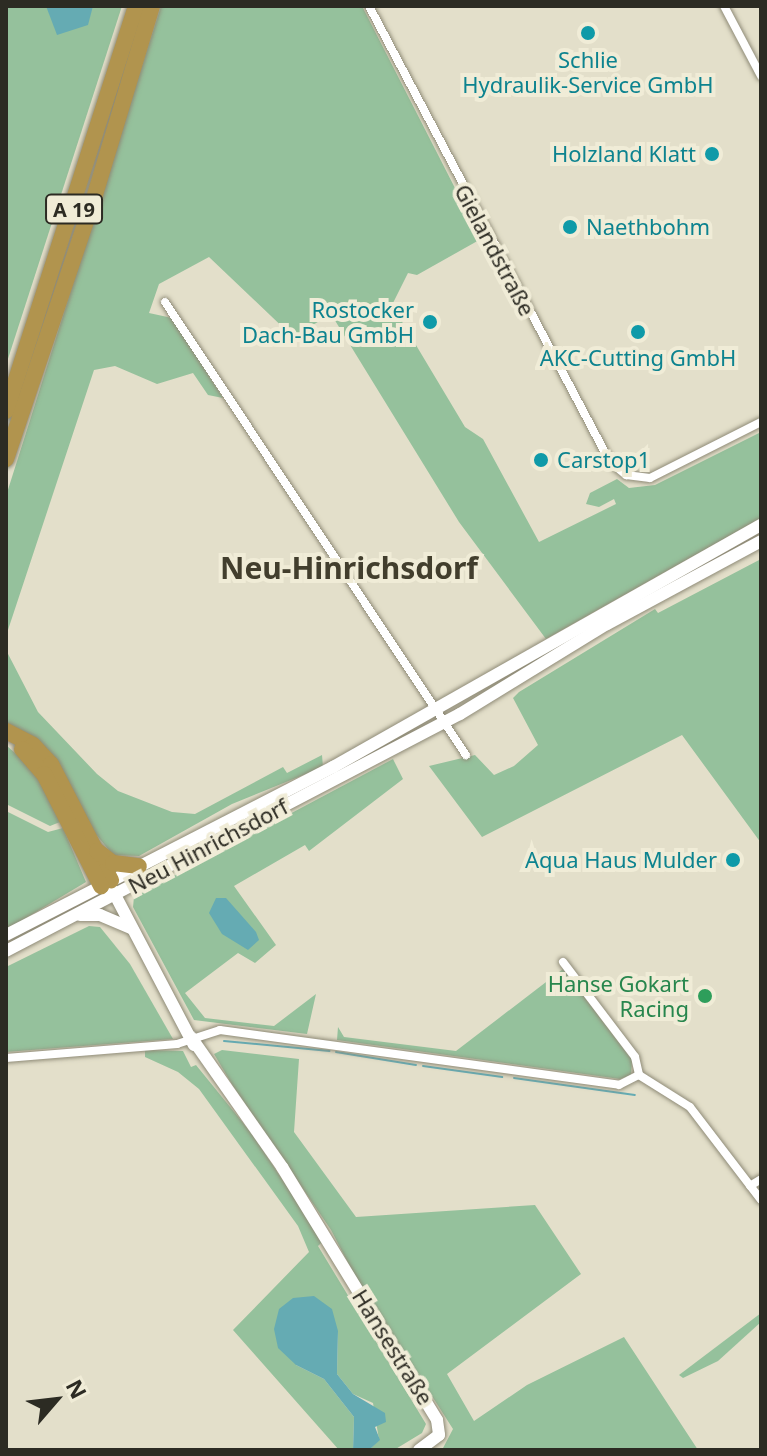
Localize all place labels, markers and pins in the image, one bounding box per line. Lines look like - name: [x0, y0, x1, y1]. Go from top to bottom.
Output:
- marker: Schlie Hydraulik-Service GmbH: [579, 24, 597, 42]
- place label: Schlie Hydraulik-Service GmbH: [462, 46, 714, 98]
- place label: Holzland Klatt: [552, 141, 696, 167]
- marker: Holzland Klatt: [703, 145, 721, 163]
- place label: Naethbohm: [586, 214, 710, 240]
- marker: Naethbohm: [561, 218, 579, 236]
- place label: Rostocker Dach-Bau GmbH: [242, 296, 414, 348]
- marker: Rostocker Dach-Bau GmbH: [421, 313, 439, 331]
- marker: AKC-Cutting GmbH: [629, 323, 647, 341]
- place label: AKC-Cutting GmbH: [540, 345, 736, 371]
- place label: Carstop1: [557, 447, 650, 473]
- marker: Carstop1: [532, 451, 550, 469]
- place label: Aqua Haus Mulder: [525, 847, 717, 873]
- marker: Aqua Haus Mulder: [724, 851, 742, 869]
- place label: Hanse Gokart Racing: [548, 970, 689, 1022]
- marker: Hanse Gokart Racing: [696, 987, 714, 1005]

